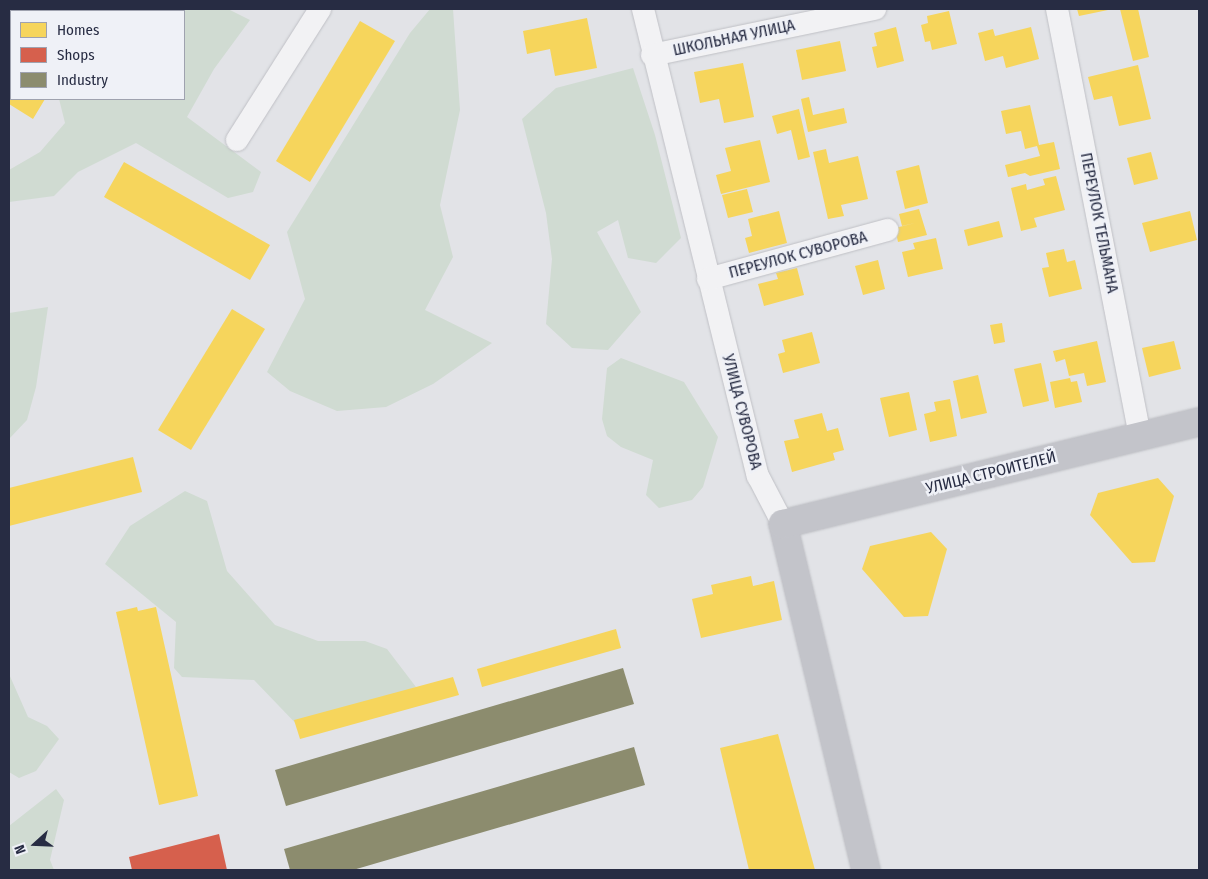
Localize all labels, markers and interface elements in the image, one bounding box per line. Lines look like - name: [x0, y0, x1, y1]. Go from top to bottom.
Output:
- legend: [10, 10, 185, 100]
- street label: ШКОЛЬНАЯ УЛИЦА: [671, 16, 797, 60]
- text: Homes: [57, 21, 99, 39]
- text: Shops: [57, 46, 95, 64]
- text: Industry: [57, 71, 108, 89]
- street label: ПЕРЕУЛОК ТЕЛЬМАНА: [1076, 151, 1122, 295]
- street label: ПЕРЕУЛОК СУВОРОВА: [727, 227, 869, 283]
- street label: УЛИЦА СУВОРОВА: [718, 352, 766, 472]
- street label: УЛИЦА СТРОИТЕЛЕЙ: [924, 448, 1058, 498]
- north arrow: [10, 819, 60, 869]
- text: N: [11, 842, 30, 856]

